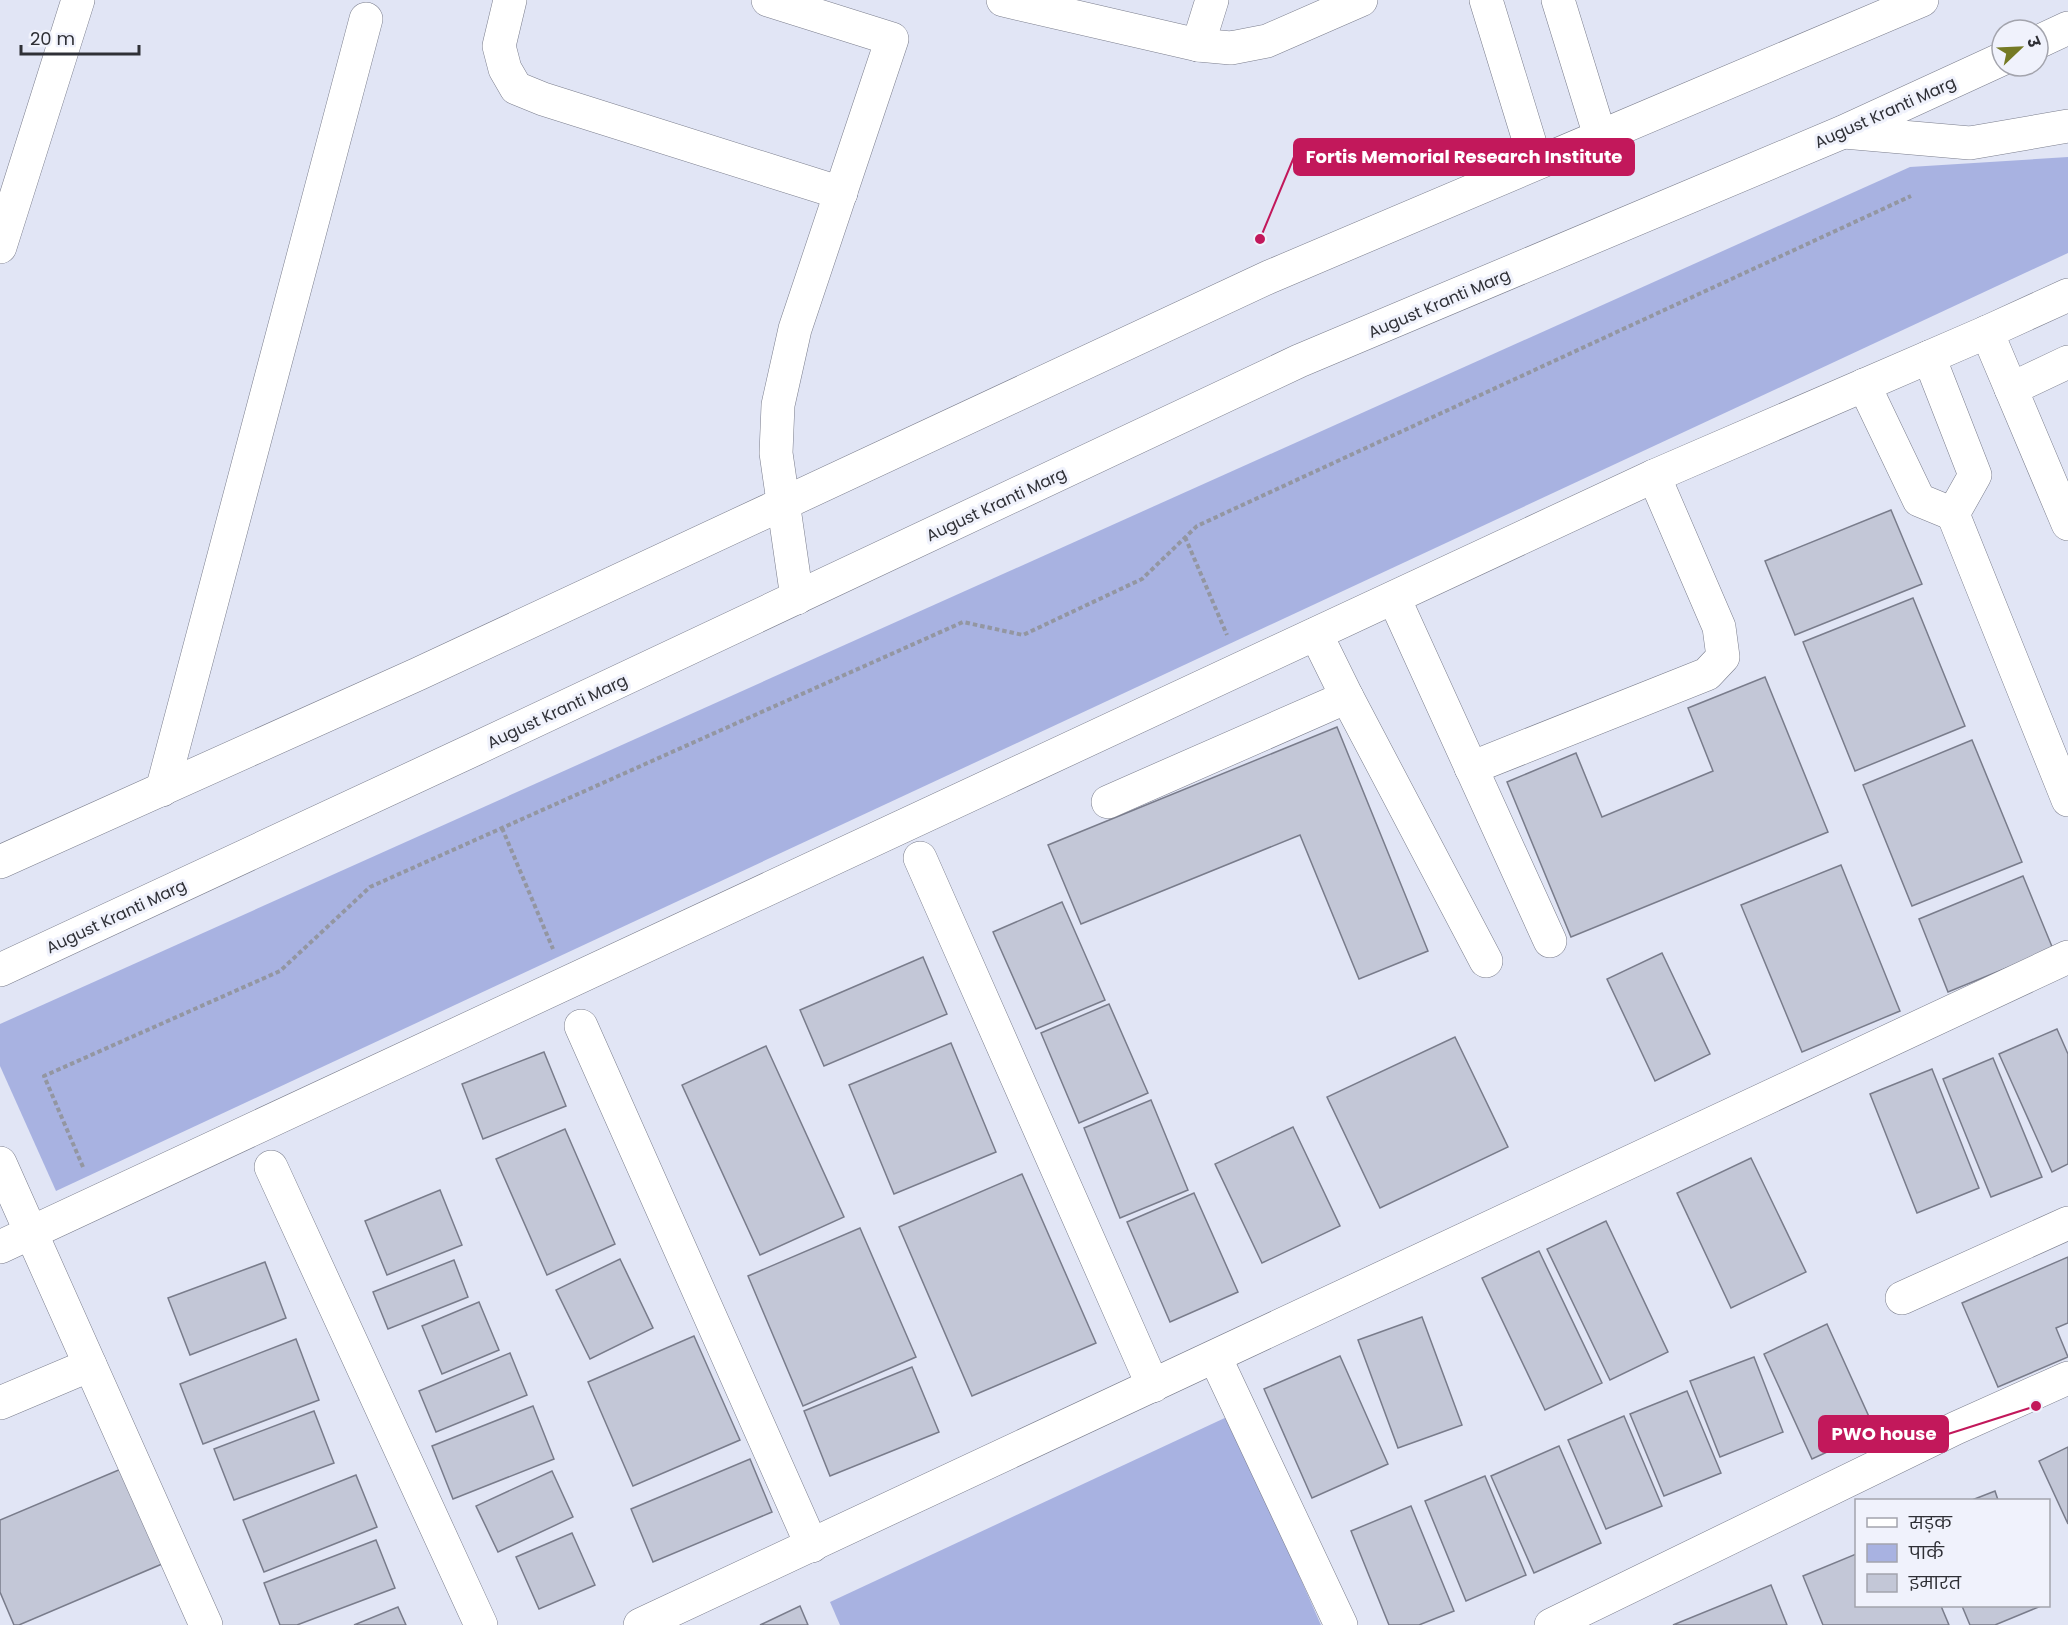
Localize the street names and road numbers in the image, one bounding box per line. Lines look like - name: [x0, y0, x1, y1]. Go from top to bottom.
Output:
- street label: August Kranti Marg: [1811, 71, 1960, 154]
- street label: August Kranti Marg: [1364, 263, 1514, 344]
- street label: August Kranti Marg: [922, 462, 1070, 547]
- street label: August Kranti Marg: [483, 669, 631, 754]
- street label: August Kranti Marg: [42, 874, 190, 959]

